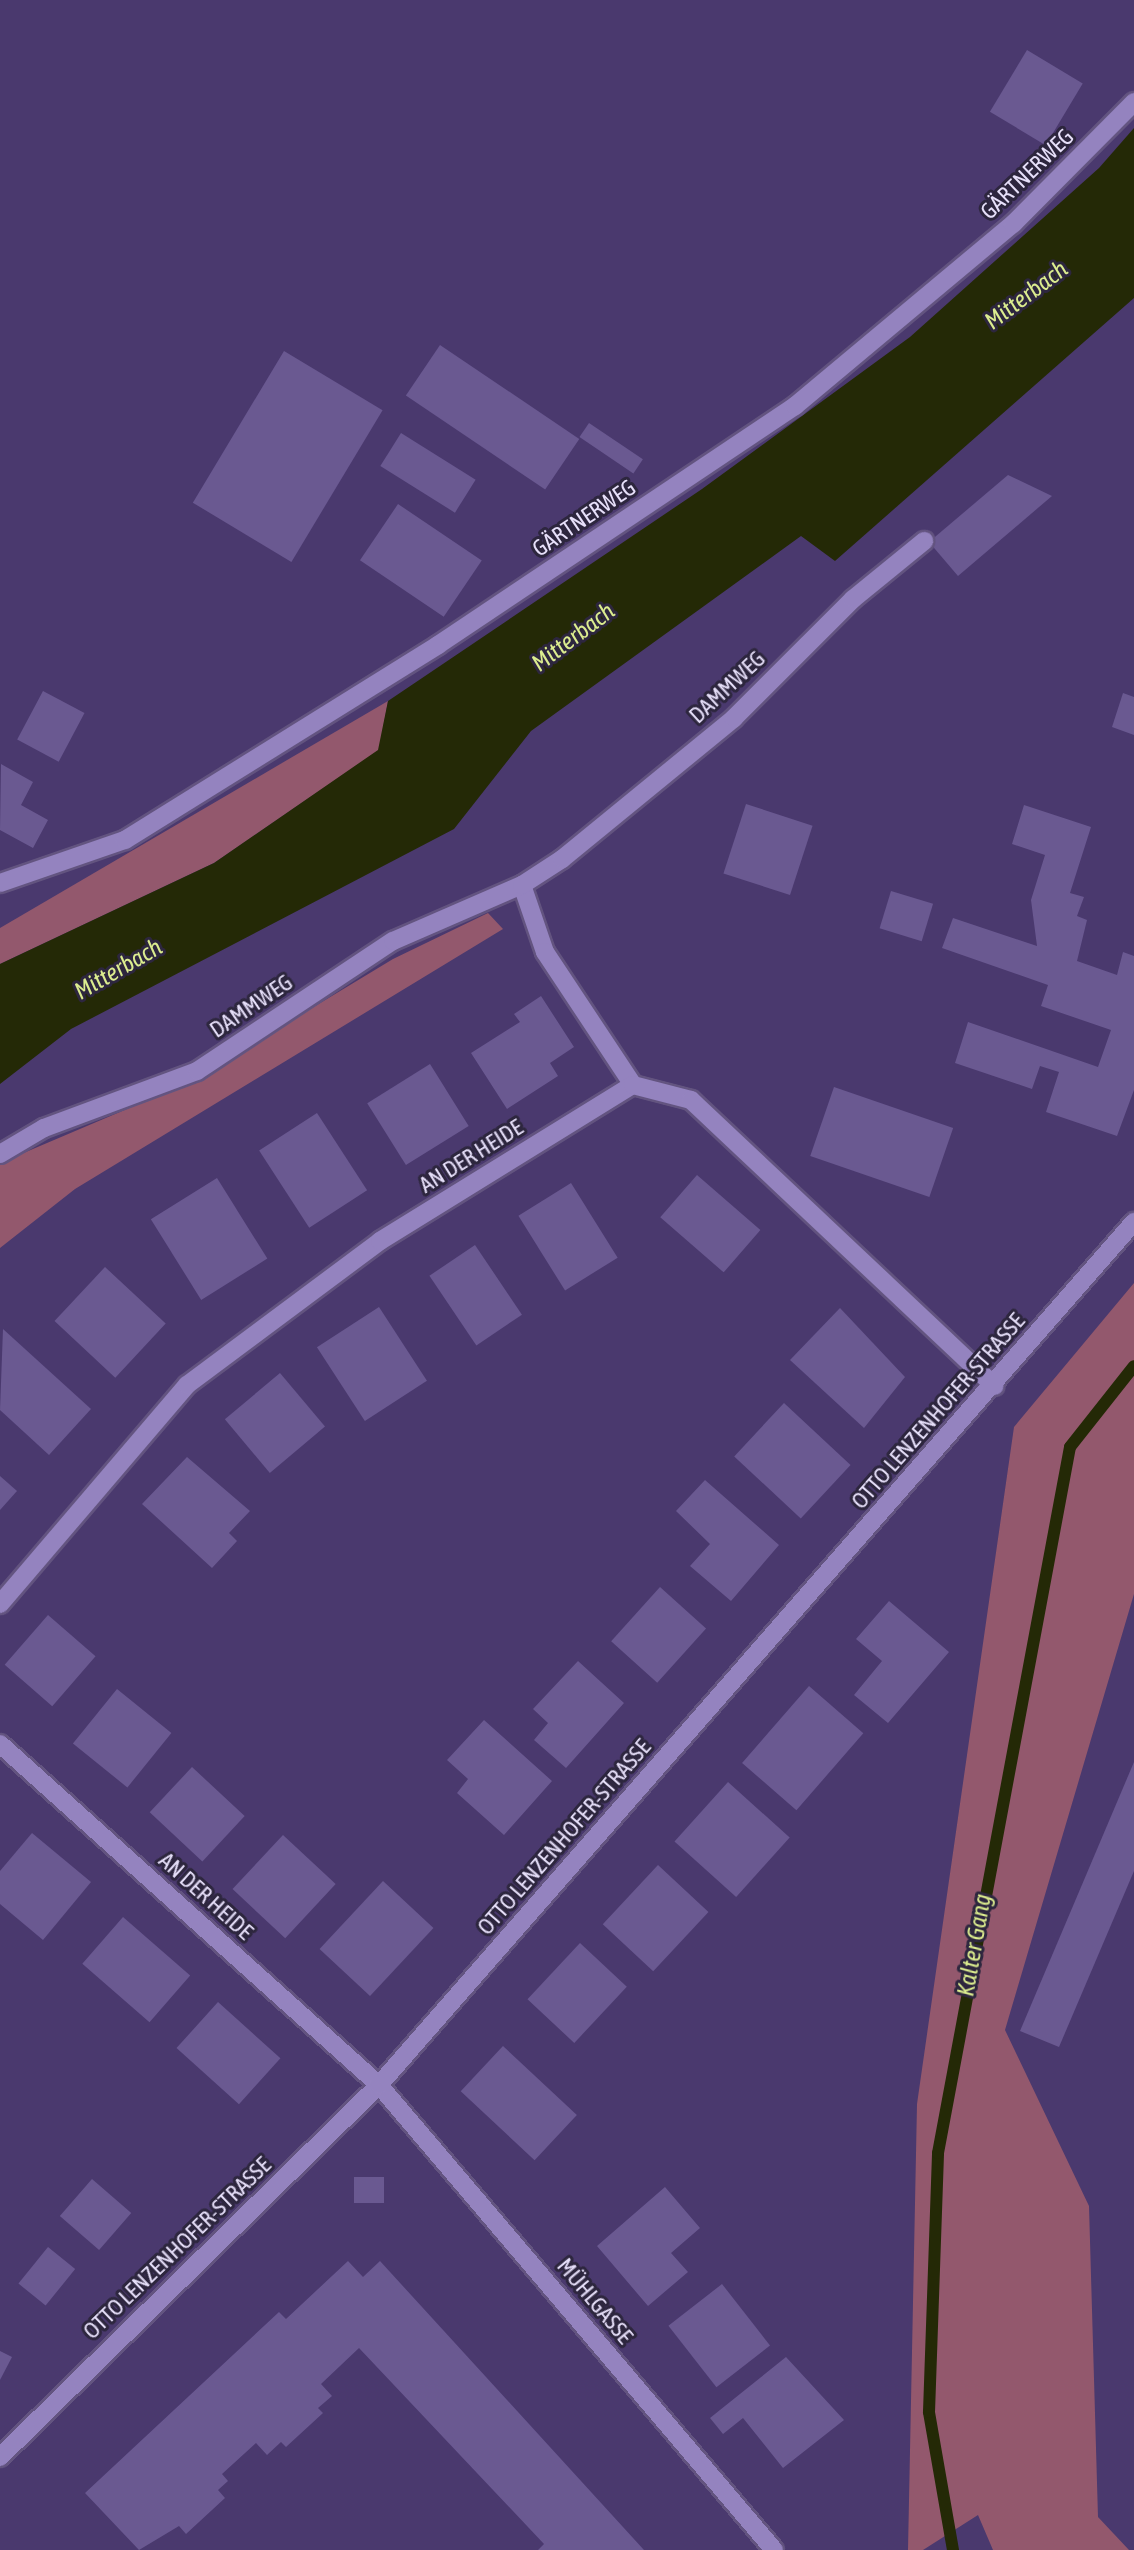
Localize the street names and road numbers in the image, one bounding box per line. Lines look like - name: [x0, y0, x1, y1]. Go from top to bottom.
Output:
- street label: GÄRTNERWEG: [975, 123, 1079, 225]
- street label: GÄRTNERWEG: [527, 473, 641, 563]
- street label: DAMMWEG: [683, 645, 771, 729]
- street label: DAMMWEG: [204, 968, 298, 1044]
- street label: AN DER HEIDE: [414, 1113, 528, 1199]
- street label: OTTO LENZENHOFER-STRASSE: [846, 1308, 1030, 1514]
- street label: OTTO LENZENHOFER-STRASSE: [472, 1734, 656, 1940]
- street label: AN DER HEIDE: [153, 1847, 259, 1945]
- street label: OTTO LENZENHOFER-STRASSE: [77, 2151, 277, 2345]
- street label: MÜHLGASSE: [551, 2253, 639, 2349]

